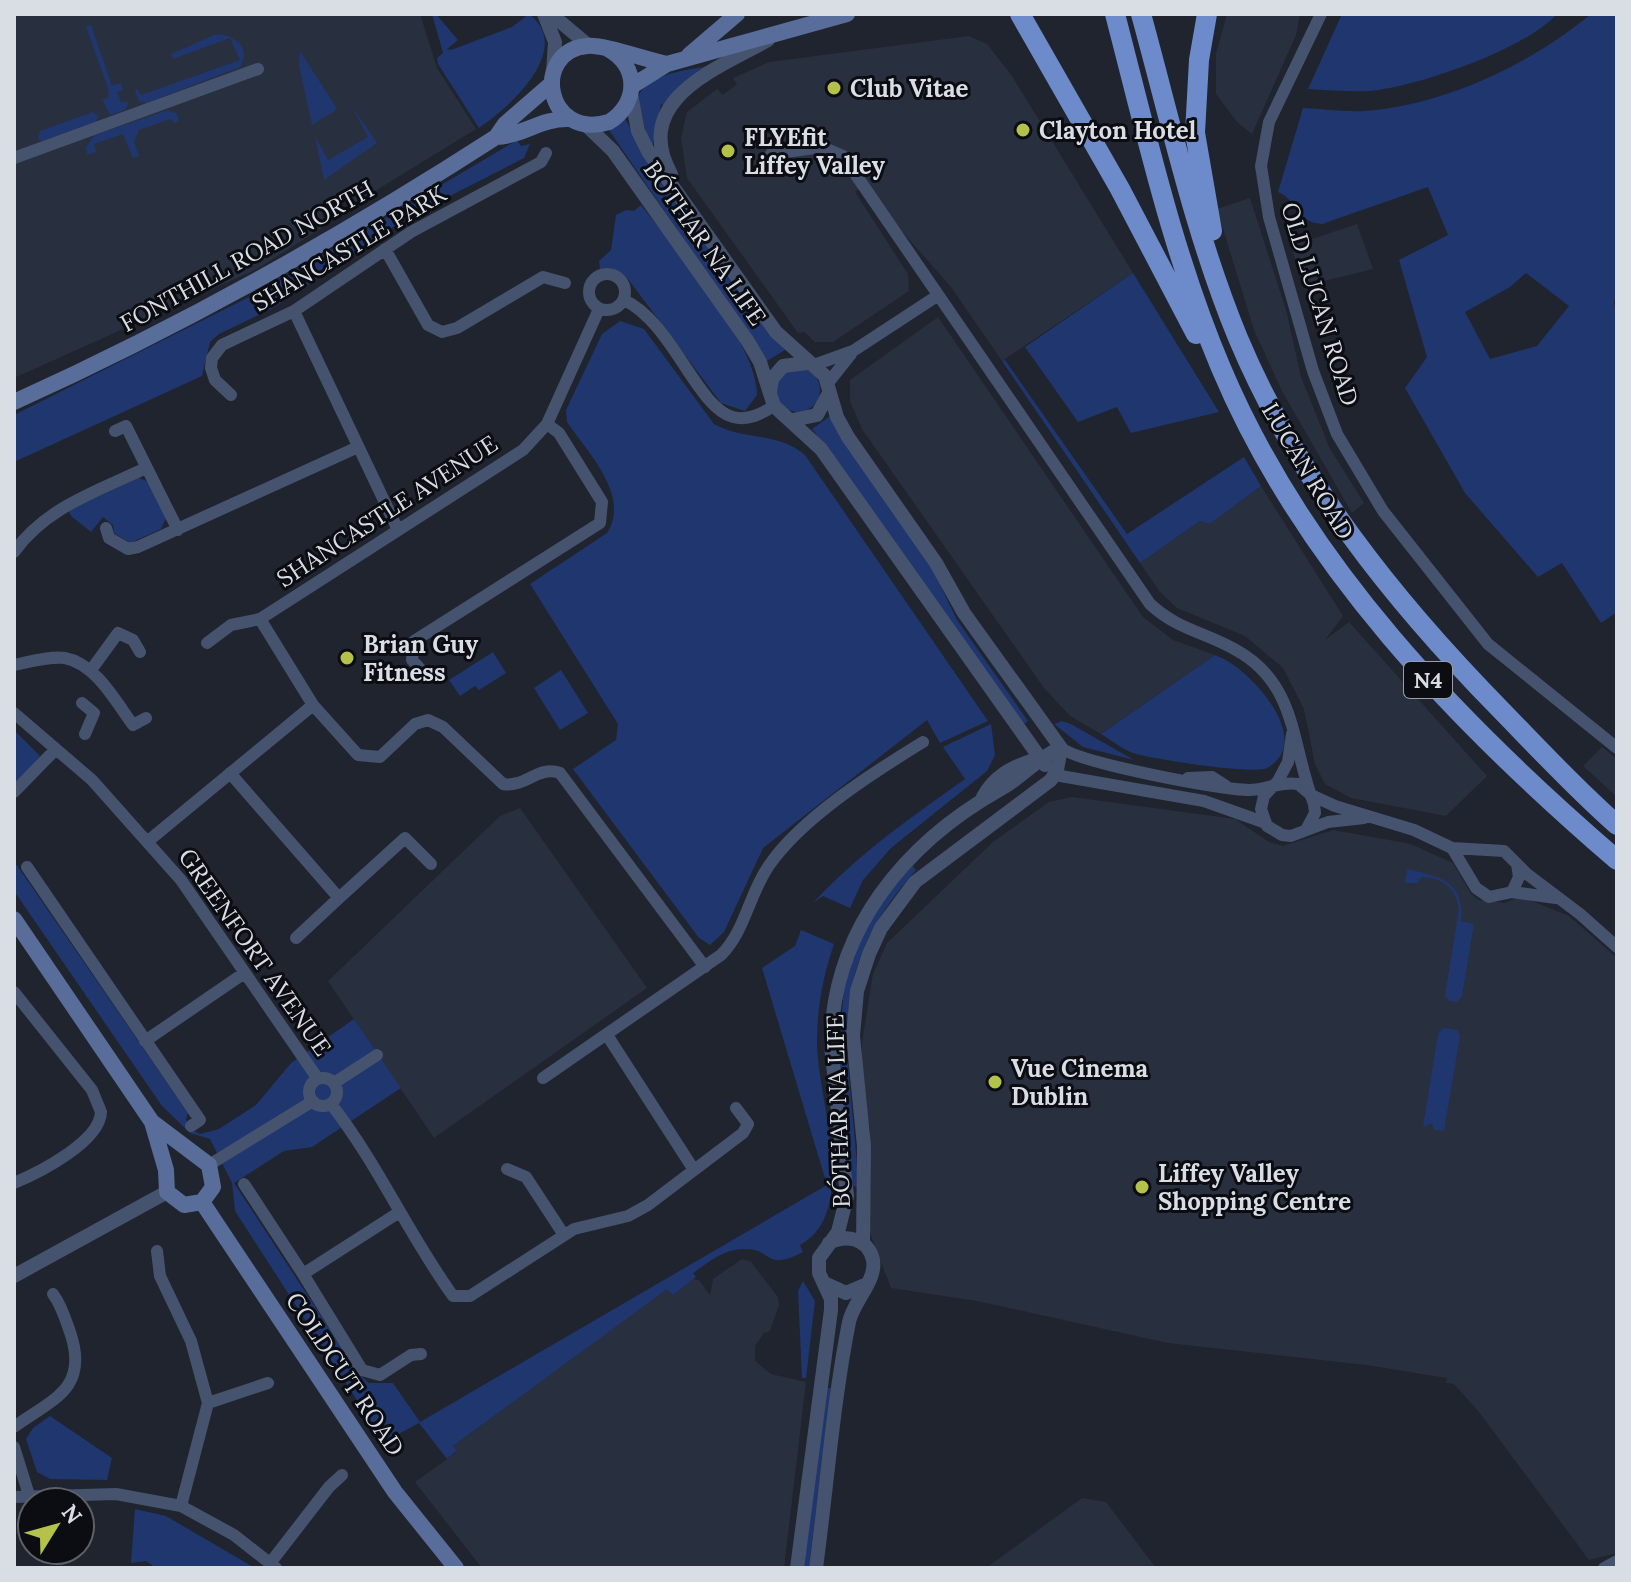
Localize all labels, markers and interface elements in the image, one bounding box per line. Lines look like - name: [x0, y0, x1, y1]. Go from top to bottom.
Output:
- place label: Club Vitae: [850, 73, 969, 104]
- marker: Club Vitae: [825, 79, 843, 97]
- place label: Clayton Hotel: [1039, 115, 1196, 146]
- marker: Clayton Hotel: [1014, 121, 1032, 139]
- place label: FLYEfit Liffey Valley: [744, 122, 886, 181]
- marker: FLYEfit Liffey Valley: [719, 142, 737, 160]
- street label: BÓTHAR NA LIFE: [637, 155, 773, 331]
- street label: FONTHILL ROAD NORTH: [115, 173, 379, 339]
- street label: SHANCASTLE PARK: [246, 177, 452, 318]
- street label: OLD LUCAN ROAD: [1274, 198, 1366, 410]
- street label: LUCAN ROAD: [1255, 397, 1361, 545]
- street label: SHANCASTLE AVENUE: [271, 428, 503, 594]
- place label: Brian Guy Fitness: [363, 629, 479, 688]
- marker: Brian Guy Fitness: [338, 649, 356, 667]
- road number: N4: [1404, 662, 1452, 698]
- street label: GREENFORT AVENUE: [172, 842, 338, 1062]
- street label: BÓTHAR NA LIFE: [819, 1014, 857, 1208]
- place label: Vue Cinema Dublin: [1011, 1053, 1149, 1112]
- marker: Vue Cinema Dublin: [986, 1073, 1004, 1091]
- place label: Liffey Valley Shopping Centre: [1158, 1158, 1351, 1217]
- marker: Liffey Valley Shopping Centre: [1133, 1178, 1151, 1196]
- street label: COLDCUT ROAD: [279, 1286, 411, 1462]
- north arrow: [16, 1486, 96, 1566]
- text: N: [56, 1499, 88, 1529]

